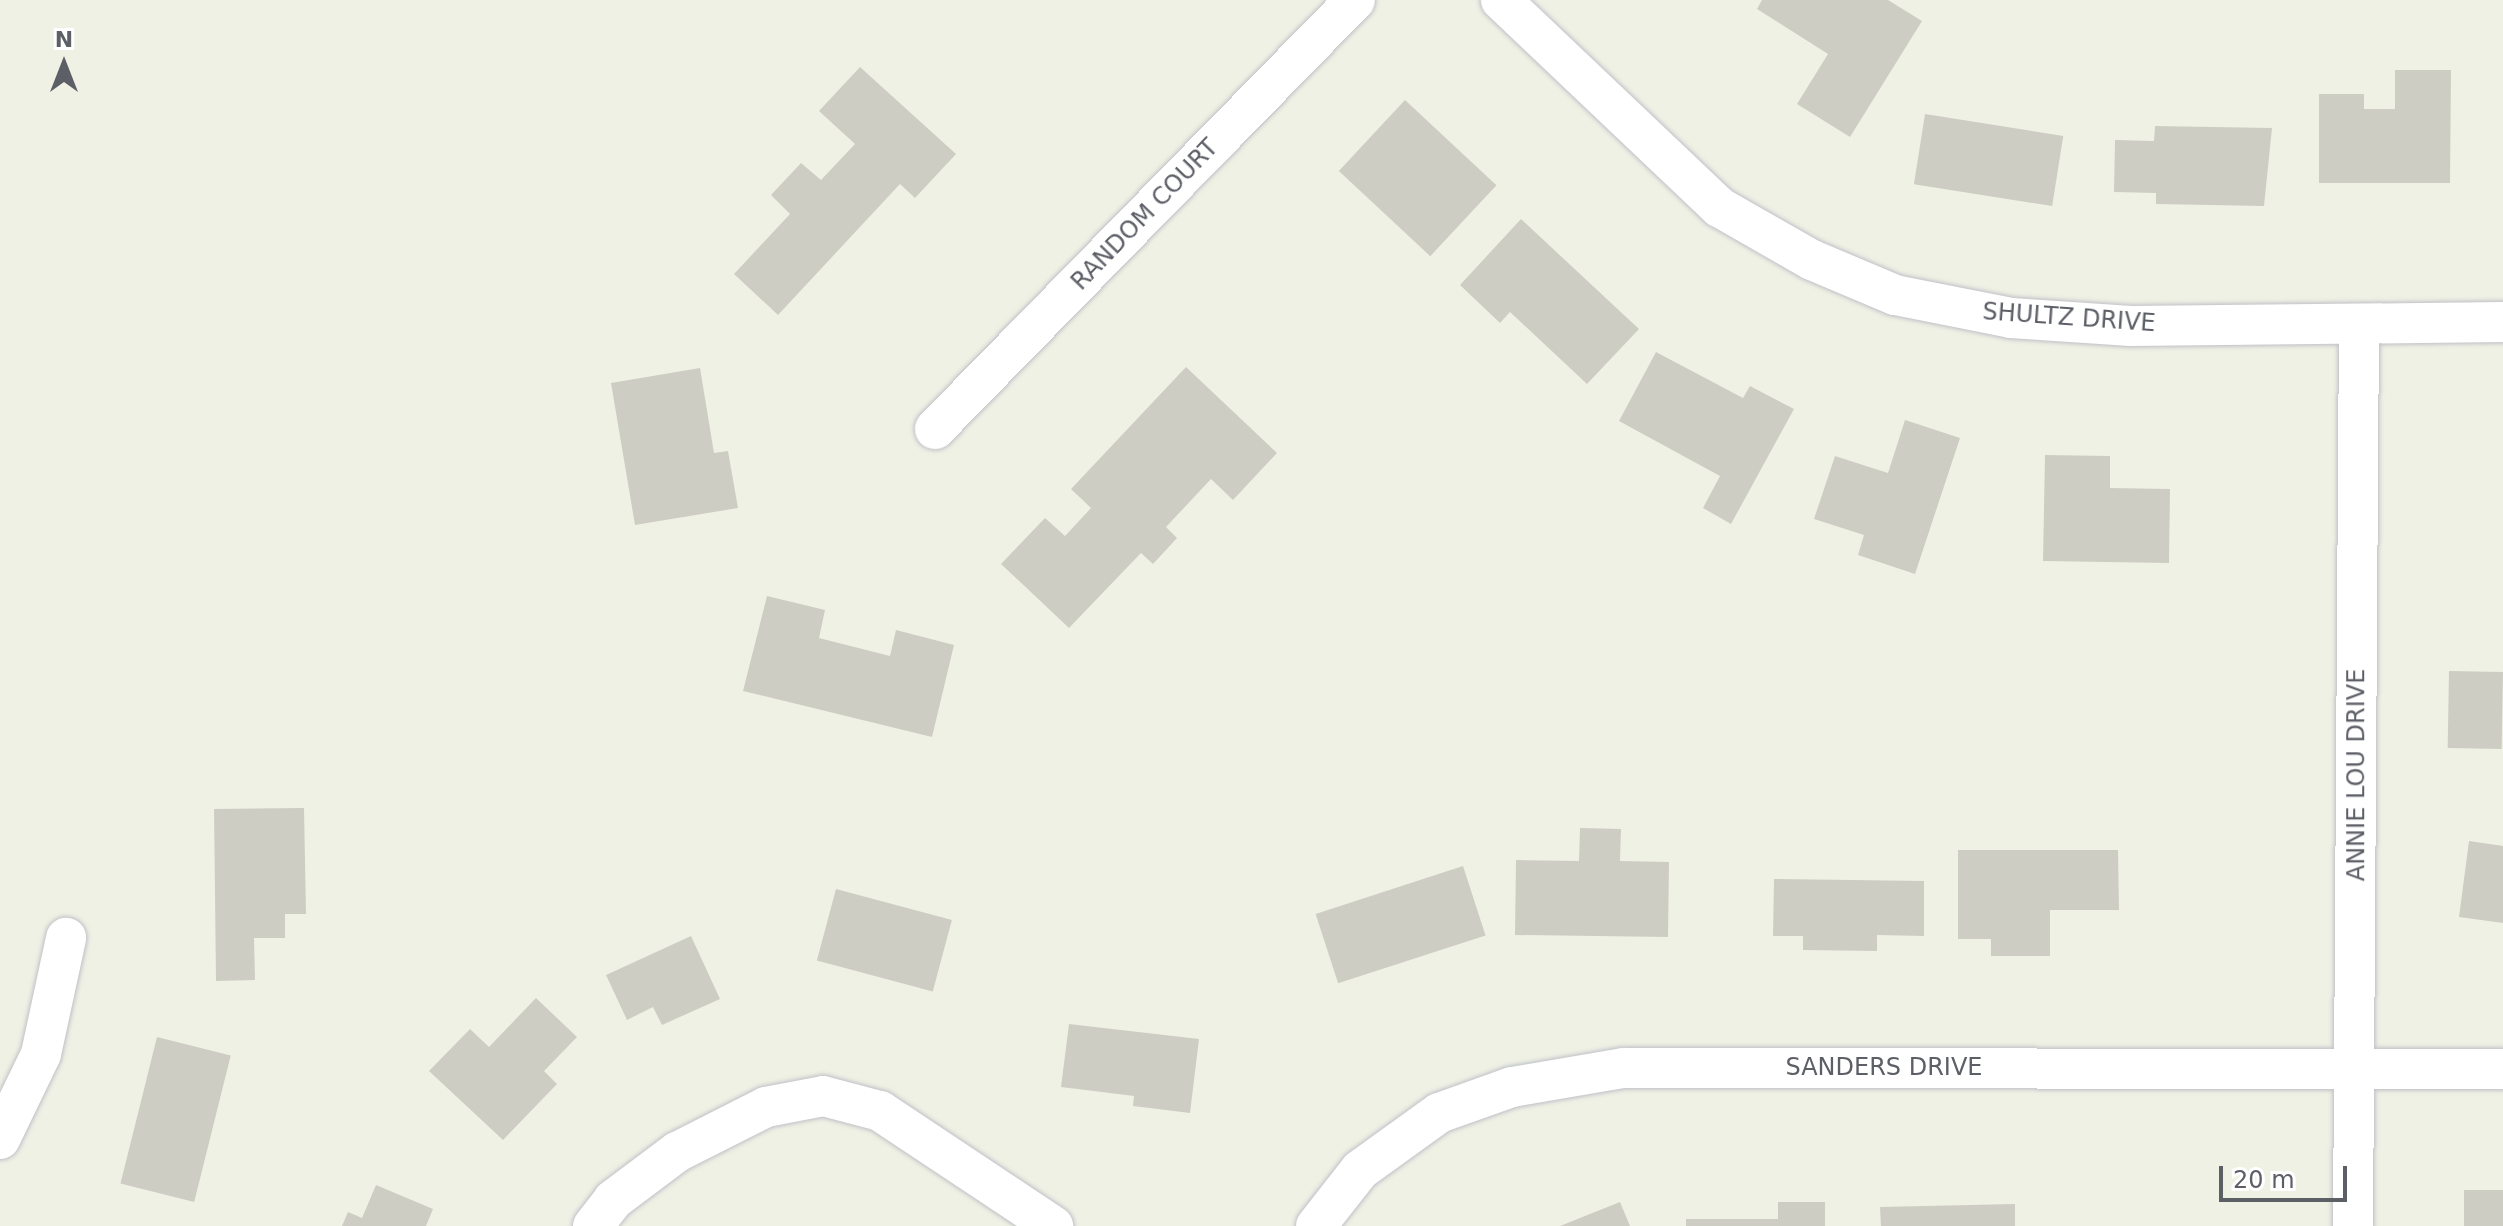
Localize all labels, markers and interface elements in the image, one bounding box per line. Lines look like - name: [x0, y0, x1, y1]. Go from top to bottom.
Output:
- north arrow: [24, 24, 104, 104]
- text: N: [55, 27, 73, 52]
- street label: RANDOM COURT: [1066, 134, 1224, 296]
- street label: SHULTZ DRIVE: [1981, 298, 2157, 338]
- street label: ANNIE LOU DRIVE: [2343, 669, 2371, 881]
- street label: SANDERS DRIVE: [1785, 1054, 1983, 1082]
- scale bar: [2223, 1150, 2351, 1200]
- text: 20 m: [2233, 1166, 2295, 1194]

